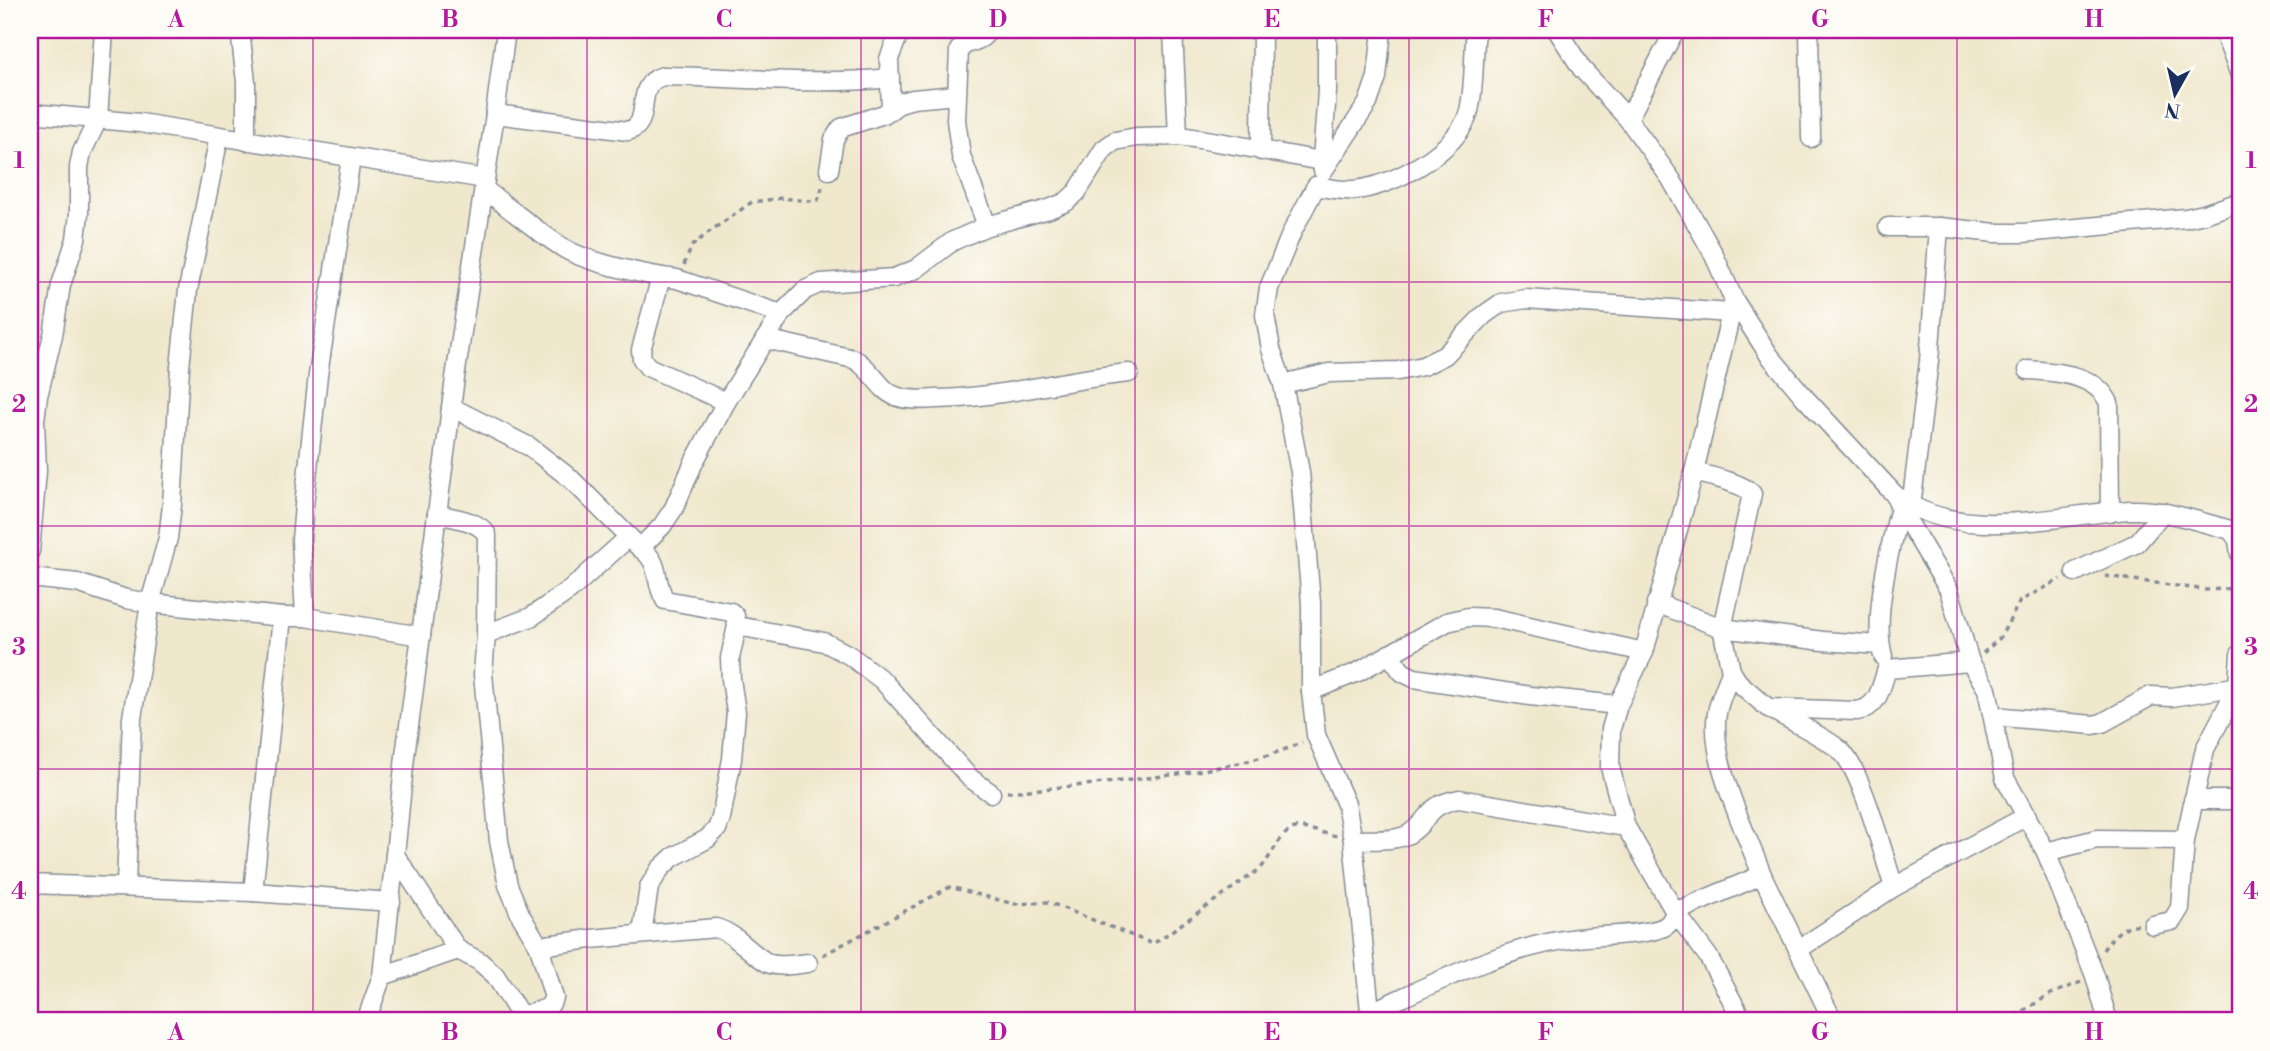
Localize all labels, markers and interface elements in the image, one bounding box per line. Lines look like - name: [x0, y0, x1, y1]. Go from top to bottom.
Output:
- text: A: [167, 6, 185, 34]
- text: B: [441, 6, 459, 34]
- text: C: [716, 6, 732, 34]
- text: D: [989, 6, 1007, 34]
- text: E: [1264, 6, 1280, 34]
- text: F: [1538, 6, 1554, 34]
- text: G: [1811, 6, 1829, 34]
- text: H: [2085, 6, 2104, 34]
- north arrow: [2140, 60, 2210, 130]
- text: N: [2164, 97, 2182, 123]
- text: 1: [13, 147, 25, 175]
- text: 1: [2245, 147, 2257, 175]
- text: 2: [12, 391, 26, 419]
- text: 2: [2244, 391, 2258, 419]
- text: 3: [12, 634, 26, 662]
- text: 3: [2244, 634, 2258, 662]
- text: 4: [11, 878, 27, 906]
- text: 4: [2243, 878, 2259, 906]
- text: A: [167, 1019, 185, 1047]
- text: B: [441, 1019, 459, 1047]
- text: C: [716, 1019, 732, 1047]
- text: D: [989, 1019, 1007, 1047]
- text: E: [1264, 1019, 1280, 1047]
- text: F: [1538, 1019, 1554, 1047]
- text: G: [1811, 1019, 1829, 1047]
- text: H: [2085, 1019, 2104, 1047]

